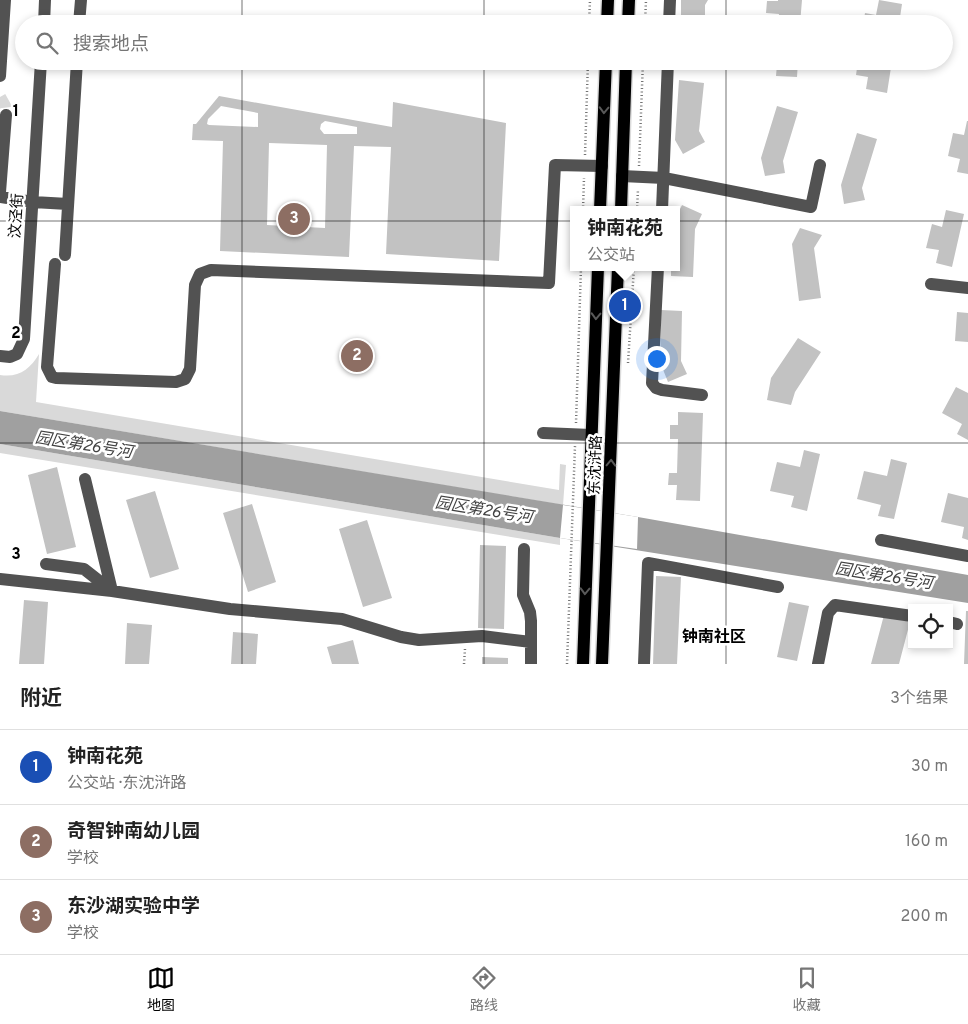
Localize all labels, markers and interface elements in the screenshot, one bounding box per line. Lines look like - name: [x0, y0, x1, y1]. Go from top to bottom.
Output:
- search box: [15, 15, 953, 70]
- icon: search: [33, 29, 61, 57]
- text: 搜索地点: [73, 33, 149, 57]
- text: 1: [13, 102, 19, 122]
- one-way arrow: [599, 106, 609, 114]
- street label: 汶泾街: [6, 193, 29, 239]
- pin: 3: [278, 200, 310, 238]
- popup: [570, 206, 680, 271]
- text: 钟南花苑: [587, 217, 663, 241]
- text: 公交站: [587, 246, 635, 266]
- pin: 1: [609, 287, 641, 325]
- one-way arrow: [591, 312, 601, 320]
- text: 2: [11, 324, 21, 344]
- pin: 2: [341, 337, 373, 375]
- your location: [644, 346, 670, 372]
- water label: 园区第26号河: [34, 428, 137, 464]
- street label: 东沈浒路: [586, 435, 607, 495]
- one-way arrow: [606, 459, 616, 467]
- water label: 园区第26号河: [434, 493, 537, 529]
- text: 3: [11, 545, 21, 565]
- water label: 园区第26号河: [834, 559, 937, 595]
- one-way arrow: [580, 587, 591, 595]
- map controls: [908, 604, 953, 649]
- button: locate: [908, 604, 953, 649]
- district label: 钟南社区: [682, 627, 746, 648]
- text: 附近: [20, 686, 62, 713]
- text: 3个结果: [890, 689, 948, 709]
- text: 钟南花苑: [67, 745, 143, 769]
- text: 1: [33, 757, 39, 777]
- text: 30 m: [911, 757, 948, 777]
- text: 公交站 · 东沈浒路: [67, 774, 187, 794]
- text: 奇智钟南幼儿园: [67, 820, 200, 844]
- text: 2: [31, 832, 41, 852]
- text: 160 m: [905, 832, 948, 852]
- text: 学校: [67, 849, 99, 869]
- text: 东沙湖实验中学: [67, 895, 200, 919]
- text: 3: [31, 907, 41, 927]
- text: 200 m: [900, 907, 948, 927]
- text: 学校: [67, 924, 99, 944]
- tab: 地图: [147, 964, 175, 1015]
- tab: 路线: [470, 964, 498, 1015]
- tab: 收藏: [793, 964, 821, 1015]

